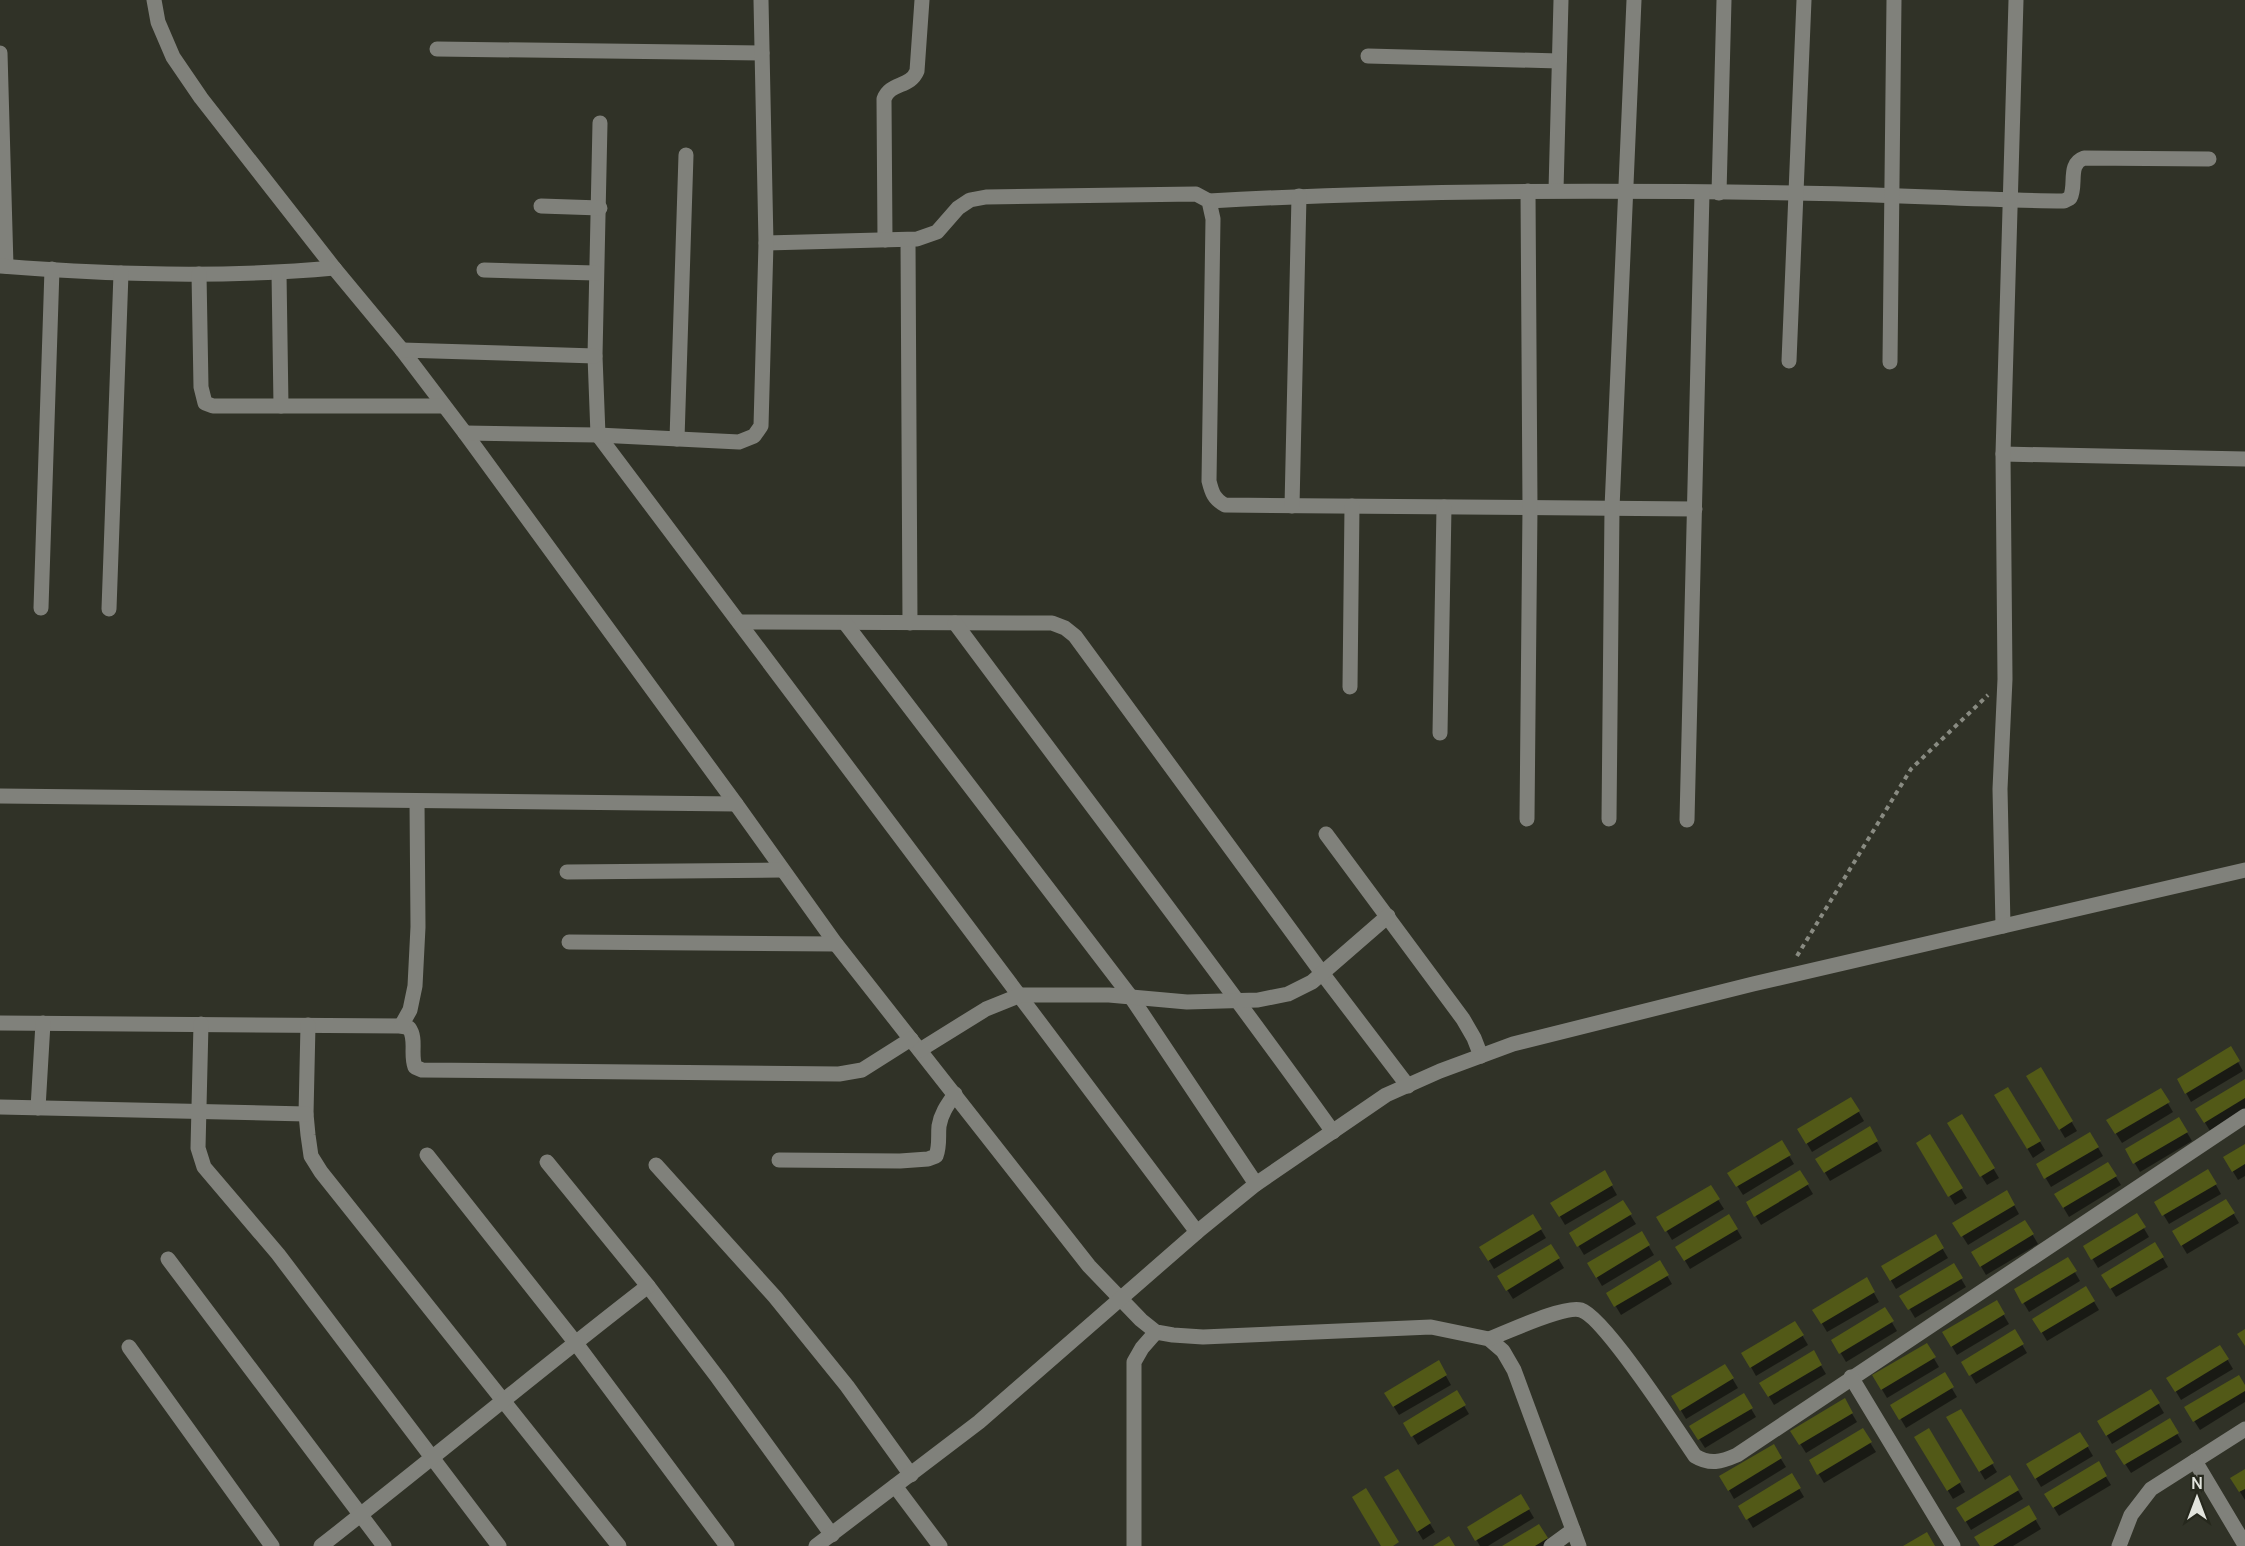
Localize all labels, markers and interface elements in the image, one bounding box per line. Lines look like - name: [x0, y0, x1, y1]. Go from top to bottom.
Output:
- north arrow: [2167, 1468, 2227, 1528]
- text: N: [2191, 1472, 2203, 1494]

